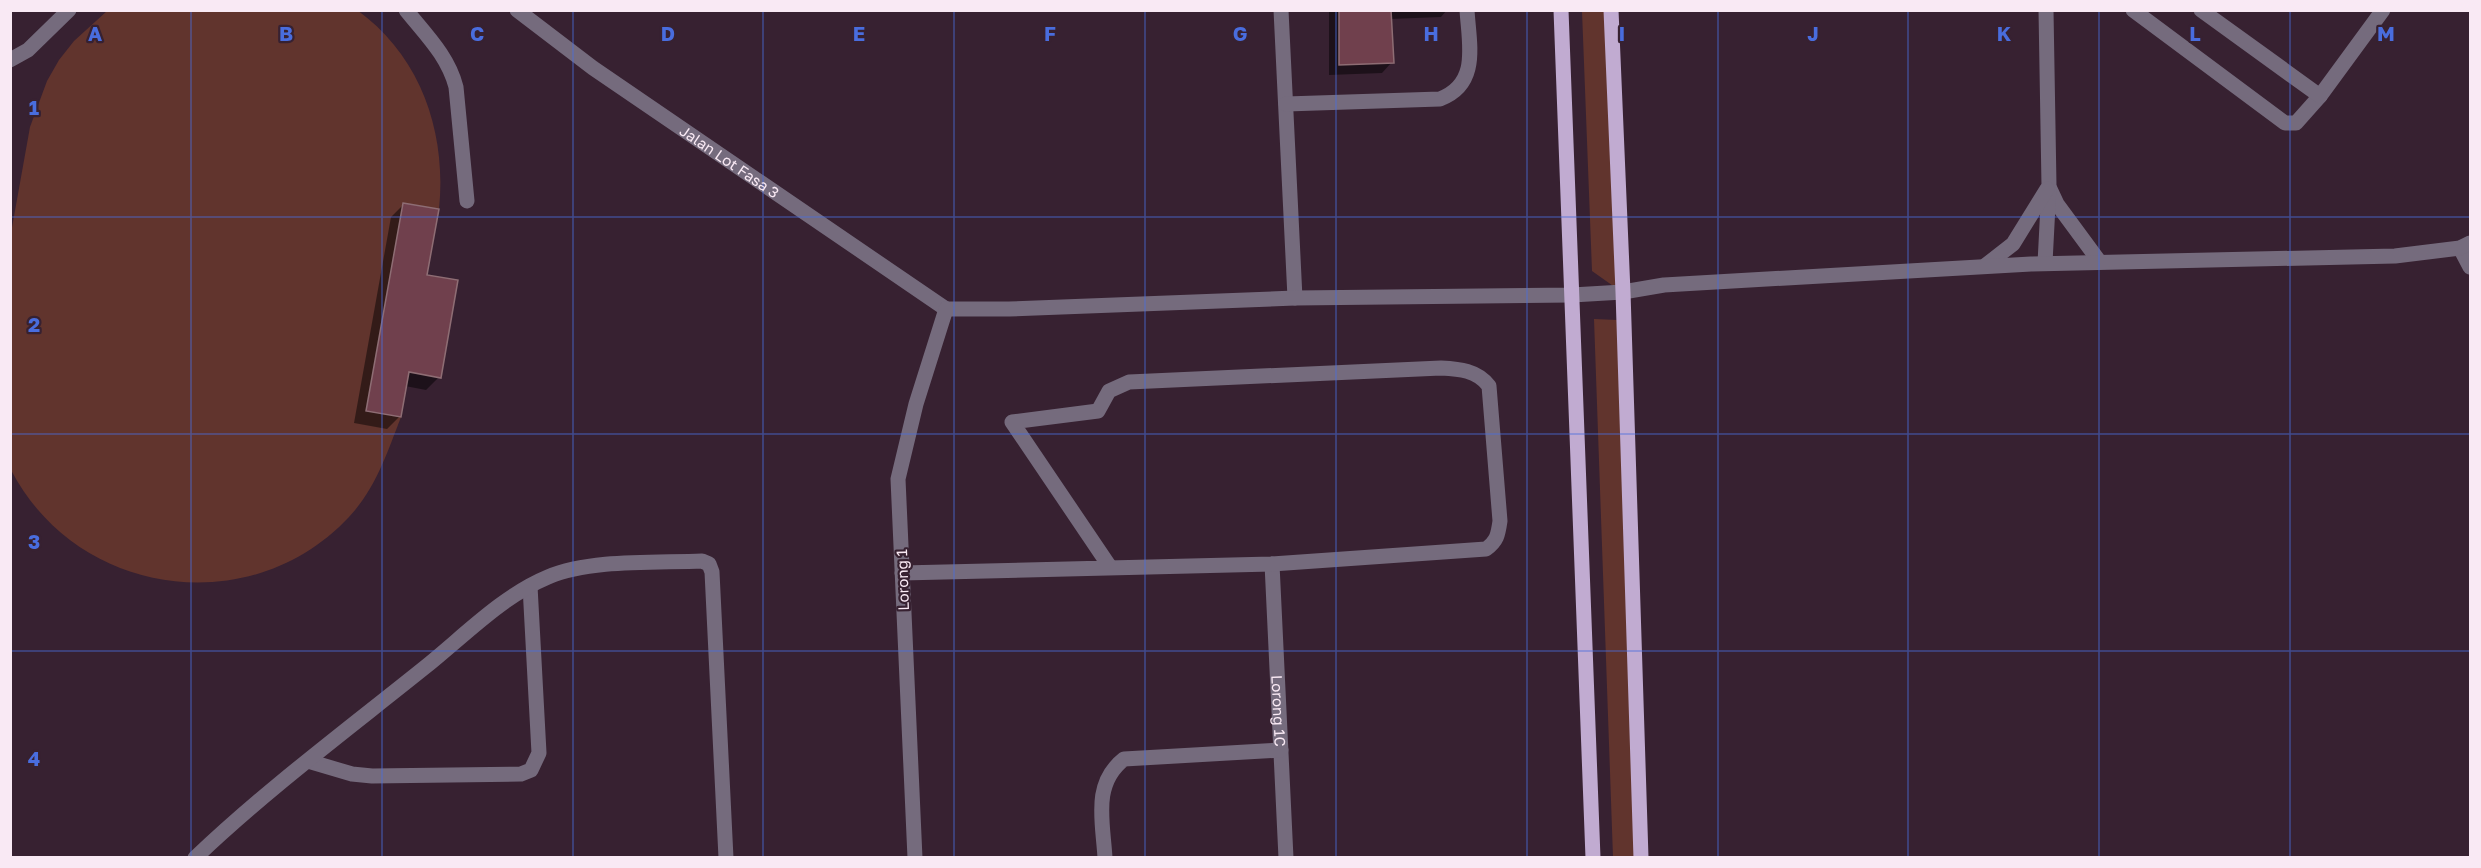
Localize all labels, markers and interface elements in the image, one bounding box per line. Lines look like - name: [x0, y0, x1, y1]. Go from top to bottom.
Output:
- text: A: [88, 21, 102, 45]
- text: B: [279, 21, 293, 45]
- text: C: [470, 21, 484, 45]
- text: D: [661, 21, 675, 45]
- text: E: [853, 21, 865, 45]
- text: F: [1044, 21, 1056, 45]
- text: G: [1233, 21, 1247, 45]
- text: H: [1423, 21, 1439, 45]
- text: I: [1619, 21, 1625, 45]
- text: J: [1807, 21, 1819, 45]
- text: K: [1997, 21, 2012, 45]
- text: L: [2189, 21, 2201, 45]
- text: M: [2377, 21, 2395, 45]
- text: 1: [29, 95, 39, 119]
- street label: Jalan Lot Fasa 3: [676, 121, 783, 202]
- text: 2: [28, 312, 40, 336]
- text: 3: [28, 529, 40, 553]
- street label: Lorong 1: [892, 549, 912, 611]
- street label: Lorong 1C: [1268, 675, 1290, 747]
- text: 4: [28, 746, 40, 770]

